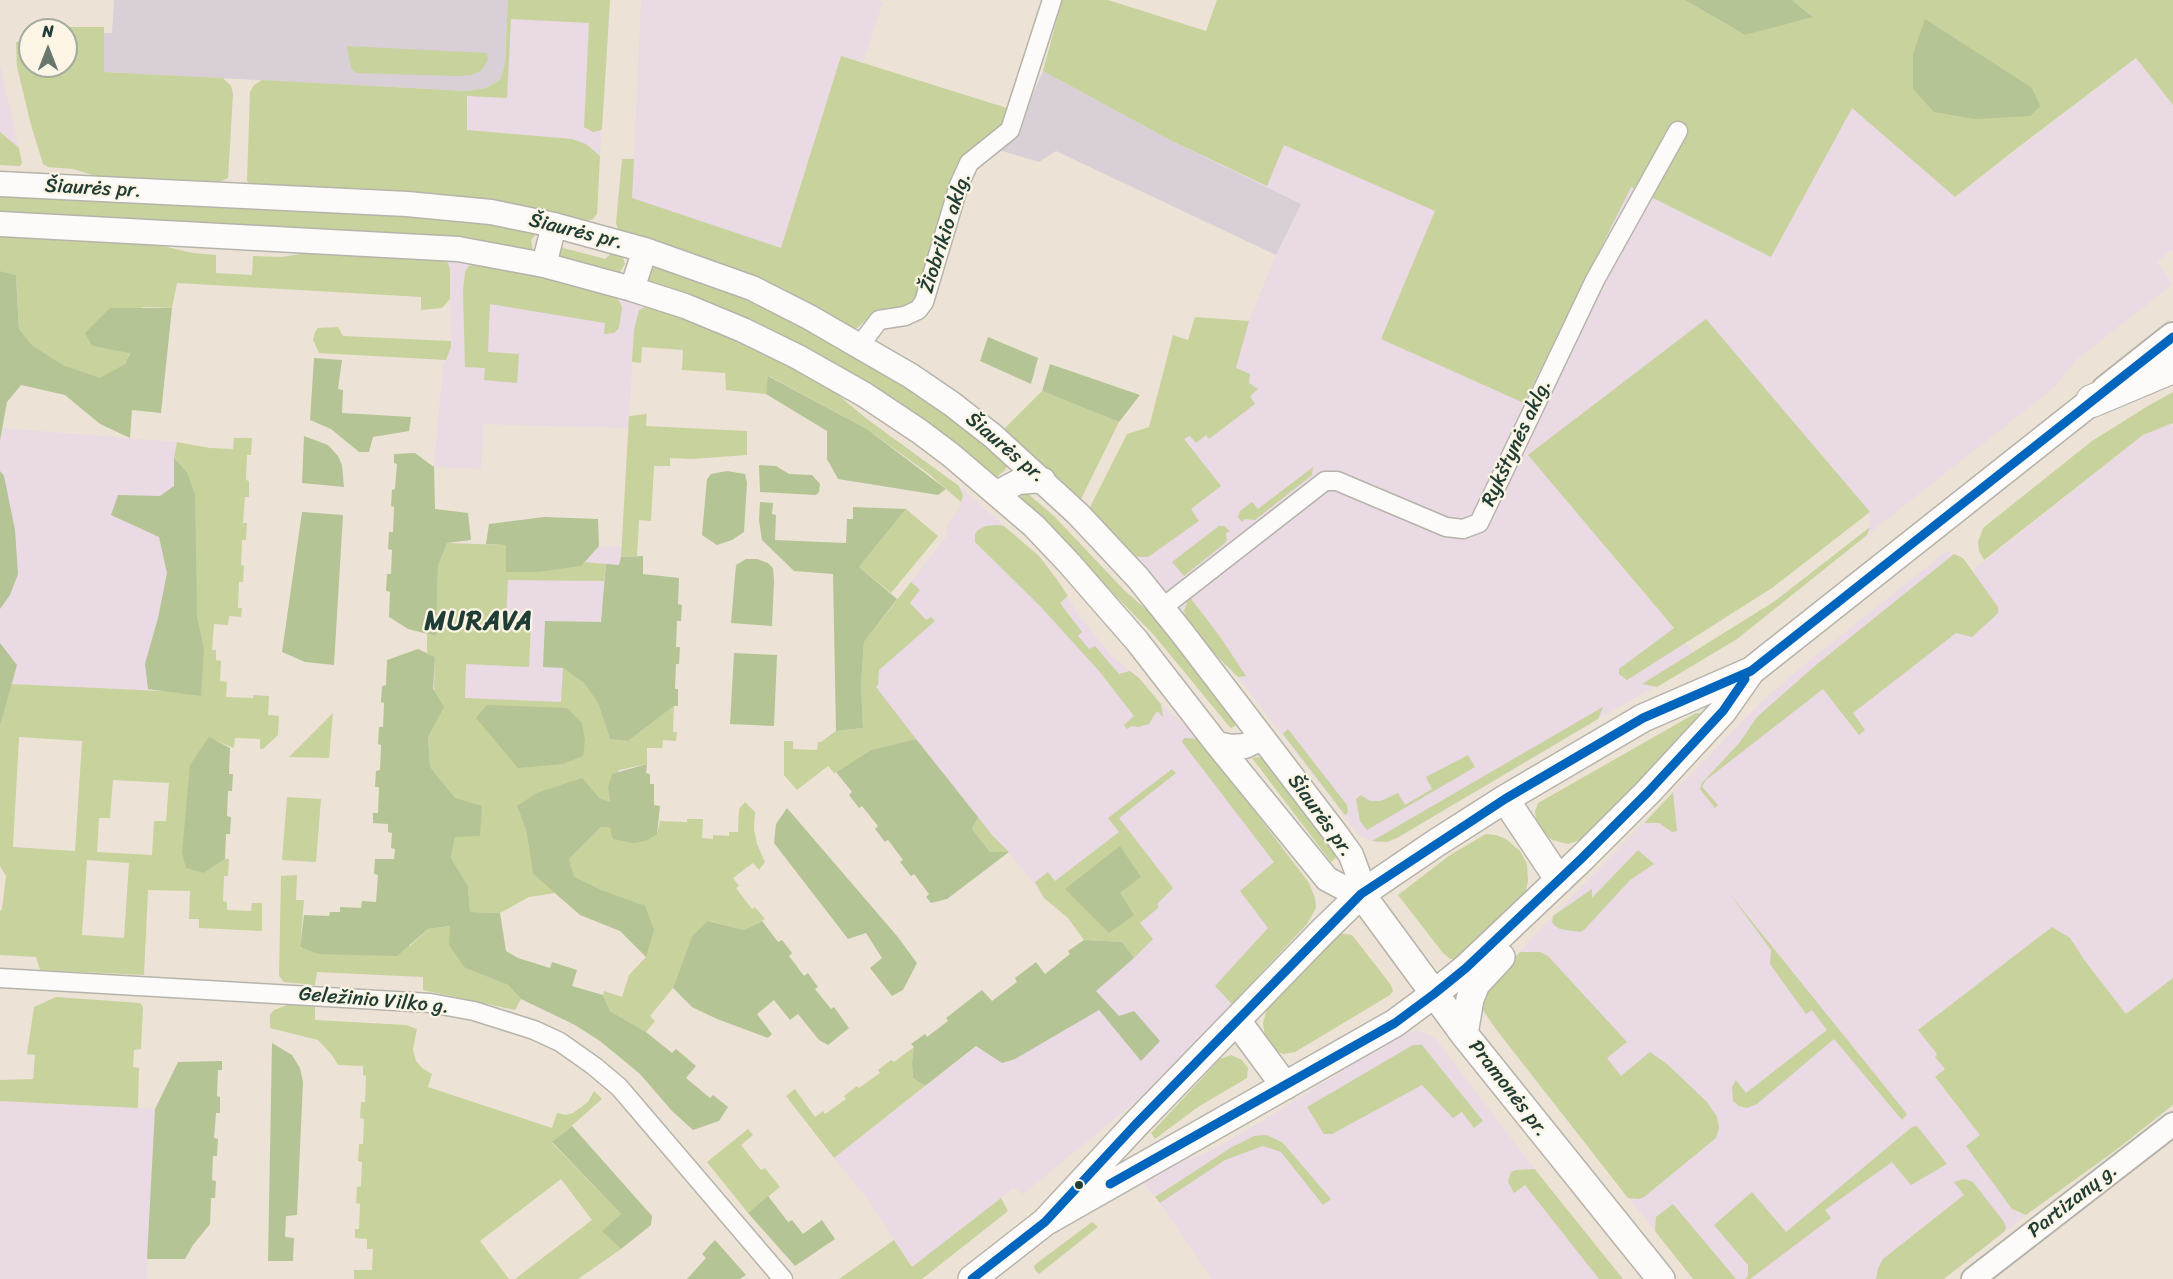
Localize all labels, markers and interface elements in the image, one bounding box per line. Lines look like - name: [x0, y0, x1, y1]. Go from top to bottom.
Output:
- text: N: [42, 17, 54, 46]
- north arrow: [18, 18, 78, 78]
- street label: Žiobrikio aklg.: [915, 170, 977, 296]
- street label: Šiaurės pr.: [44, 174, 142, 204]
- street label: Šiaurės pr.: [526, 209, 626, 255]
- street label: Rykštynės aklg.: [1477, 376, 1557, 510]
- street label: Šiaurės pr.: [960, 408, 1050, 488]
- district label: MURAVA: [423, 606, 535, 638]
- street label: Šiaurės pr.: [1282, 770, 1358, 862]
- street label: Geležinio Vilko g.: [298, 982, 450, 1020]
- street label: Pramonės pr.: [1463, 1036, 1553, 1142]
- street label: Partizanų g.: [2023, 1159, 2123, 1243]
- unlabelled marker: [1073, 1179, 1085, 1191]

